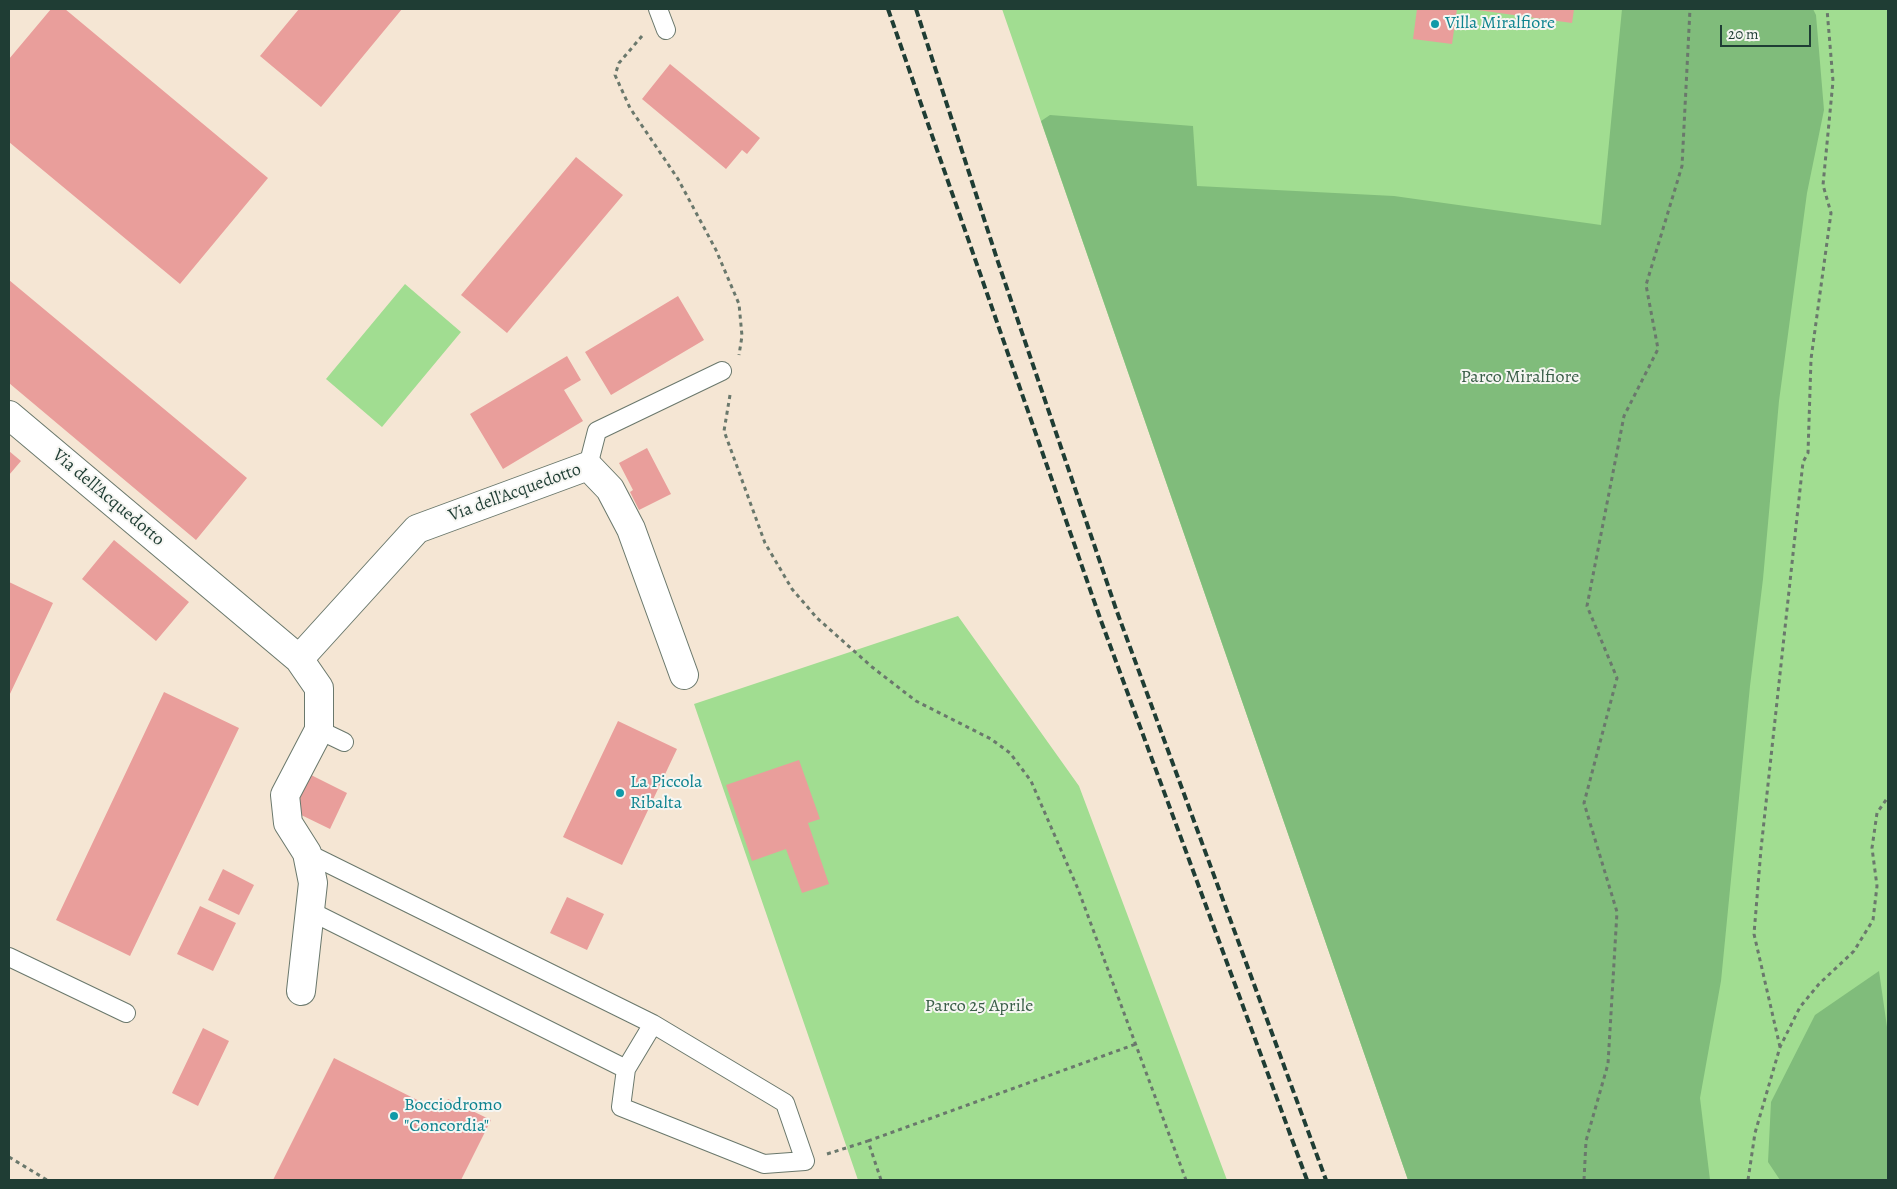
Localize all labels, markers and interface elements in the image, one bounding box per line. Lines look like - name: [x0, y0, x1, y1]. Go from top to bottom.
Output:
- place label: Villa Miralfiore: [1445, 13, 1555, 35]
- scale bar: [1722, 15, 1813, 47]
- marker: Villa Miralfiore: [1429, 18, 1441, 30]
- text: 20 m: [1728, 24, 1759, 44]
- park label: Parco Miralfiore: [1461, 367, 1579, 389]
- street label: Via dell'Acquedotto: [48, 445, 168, 551]
- street label: Via dell'Acquedotto: [446, 459, 584, 527]
- place label: La Piccola Ribalta: [630, 772, 702, 814]
- marker: La Piccola Ribalta: [614, 787, 626, 799]
- park label: Parco 25 Aprile: [925, 996, 1033, 1018]
- place label: Bocciodromo "Concordia": [404, 1095, 502, 1138]
- marker: Bocciodromo "Concordia": [388, 1110, 400, 1122]

